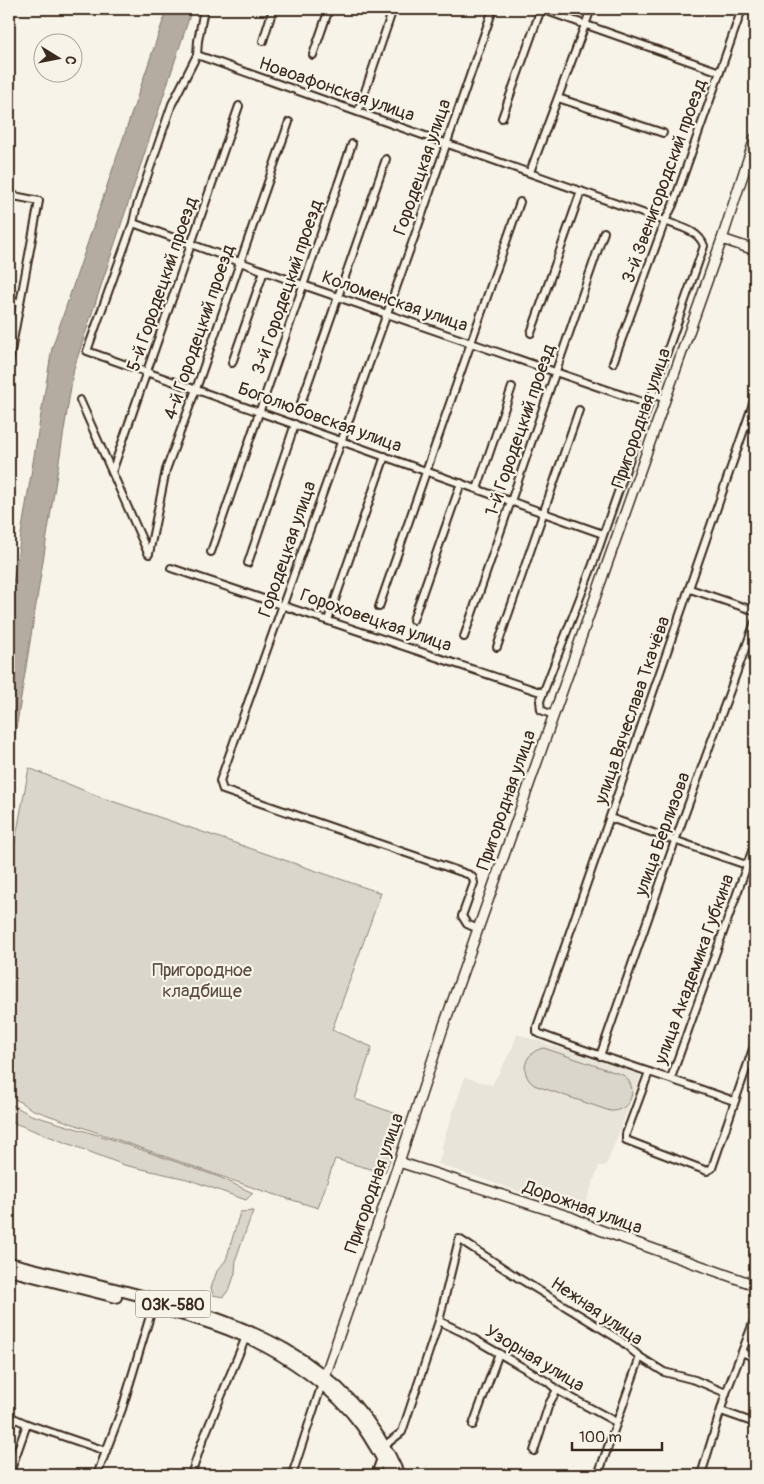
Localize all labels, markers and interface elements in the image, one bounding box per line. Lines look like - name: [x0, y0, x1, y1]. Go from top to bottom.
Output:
- north arrow: [32, 32, 82, 82]
- street label: Новоафонская улица: [256, 52, 418, 127]
- text: С: [61, 54, 79, 66]
- street label: 3-й Звенигородский проезд: [617, 76, 712, 286]
- street label: Городецкая улица: [388, 96, 457, 238]
- street label: 5-й Городецкий проезд: [122, 194, 203, 374]
- street label: 3-й Городецкий проезд: [247, 197, 328, 378]
- street label: 4-й Городецкий проезд: [159, 241, 240, 423]
- street label: Коломенская улица: [319, 266, 471, 337]
- street label: 1-й Городецкий проезд: [480, 341, 561, 519]
- street label: Пригородная улица: [607, 345, 676, 491]
- street label: Боголюбовская улица: [235, 377, 405, 458]
- street label: Городецкая улица: [253, 478, 322, 620]
- street label: Гороховецкая улица: [297, 584, 455, 657]
- street label: улица Вячеслава Ткачёва: [589, 613, 675, 808]
- street label: Пригородная улица: [472, 727, 541, 873]
- street label: улица Берлизова: [629, 769, 695, 900]
- street label: улица Академика Губкина: [649, 871, 740, 1068]
- park label: Пригородное кладбище: [152, 959, 252, 1003]
- street label: Пригородная улица: [340, 1110, 409, 1256]
- street label: Дорожная улица: [519, 1175, 645, 1240]
- street label: Нежная улица: [546, 1272, 647, 1351]
- road number: 03К-580: [136, 1290, 210, 1318]
- street label: Узорная улица: [481, 1320, 589, 1397]
- scale bar: [572, 1419, 662, 1451]
- text: 100 m: [579, 1428, 622, 1447]

